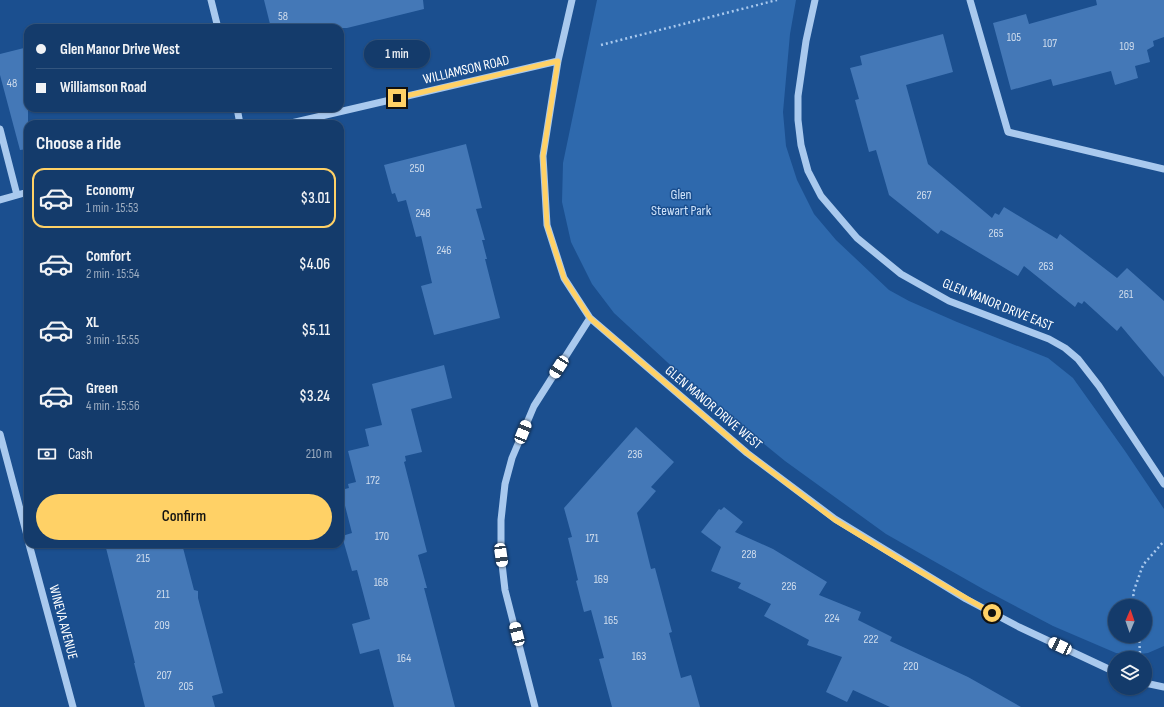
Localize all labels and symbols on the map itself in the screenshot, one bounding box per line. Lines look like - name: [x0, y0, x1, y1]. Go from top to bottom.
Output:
- house number: 58: [278, 9, 288, 24]
- house number: 105: [1007, 30, 1021, 45]
- house number: 107: [1043, 36, 1057, 51]
- house number: 109: [1120, 39, 1134, 54]
- callout: 1 min: [364, 40, 430, 68]
- street label: WILLIAMSON ROAD: [421, 51, 511, 88]
- house number: 48: [7, 76, 17, 91]
- route end: [388, 89, 406, 107]
- house number: 250: [409, 161, 425, 176]
- park label: Glen Stewart Park: [651, 186, 712, 219]
- house number: 267: [916, 188, 932, 203]
- house number: 248: [415, 206, 431, 221]
- house number: 265: [988, 226, 1004, 241]
- house number: 246: [436, 243, 452, 258]
- house number: 263: [1038, 259, 1054, 274]
- street label: GLEN MANOR DRIVE EAST: [940, 274, 1056, 335]
- house number: 261: [1119, 287, 1134, 302]
- car: [547, 354, 571, 380]
- street label: GLEN MANOR DRIVE WEST: [662, 362, 766, 453]
- car: [513, 419, 533, 445]
- house number: 236: [627, 447, 643, 462]
- house number: 172: [366, 473, 380, 488]
- house number: 170: [375, 529, 389, 544]
- house number: 171: [585, 531, 599, 546]
- car: [493, 542, 509, 568]
- house number: 228: [741, 547, 757, 562]
- house number: 215: [136, 551, 150, 566]
- house number: 169: [594, 572, 608, 587]
- house number: 168: [374, 575, 388, 590]
- house number: 226: [781, 579, 797, 594]
- street label: WINEVA AVENUE: [45, 583, 82, 661]
- house number: 211: [156, 587, 170, 602]
- north arrow: [1108, 599, 1152, 643]
- route start: [983, 604, 1001, 622]
- house number: 224: [825, 611, 839, 626]
- house number: 165: [604, 613, 618, 628]
- house number: 209: [154, 618, 170, 633]
- car: [508, 621, 526, 647]
- house number: 222: [864, 632, 878, 647]
- car: [1047, 635, 1073, 657]
- house number: 163: [632, 649, 646, 664]
- house number: 164: [397, 651, 411, 666]
- house number: 220: [903, 659, 919, 674]
- house number: 207: [156, 668, 172, 683]
- house number: 205: [178, 679, 194, 694]

